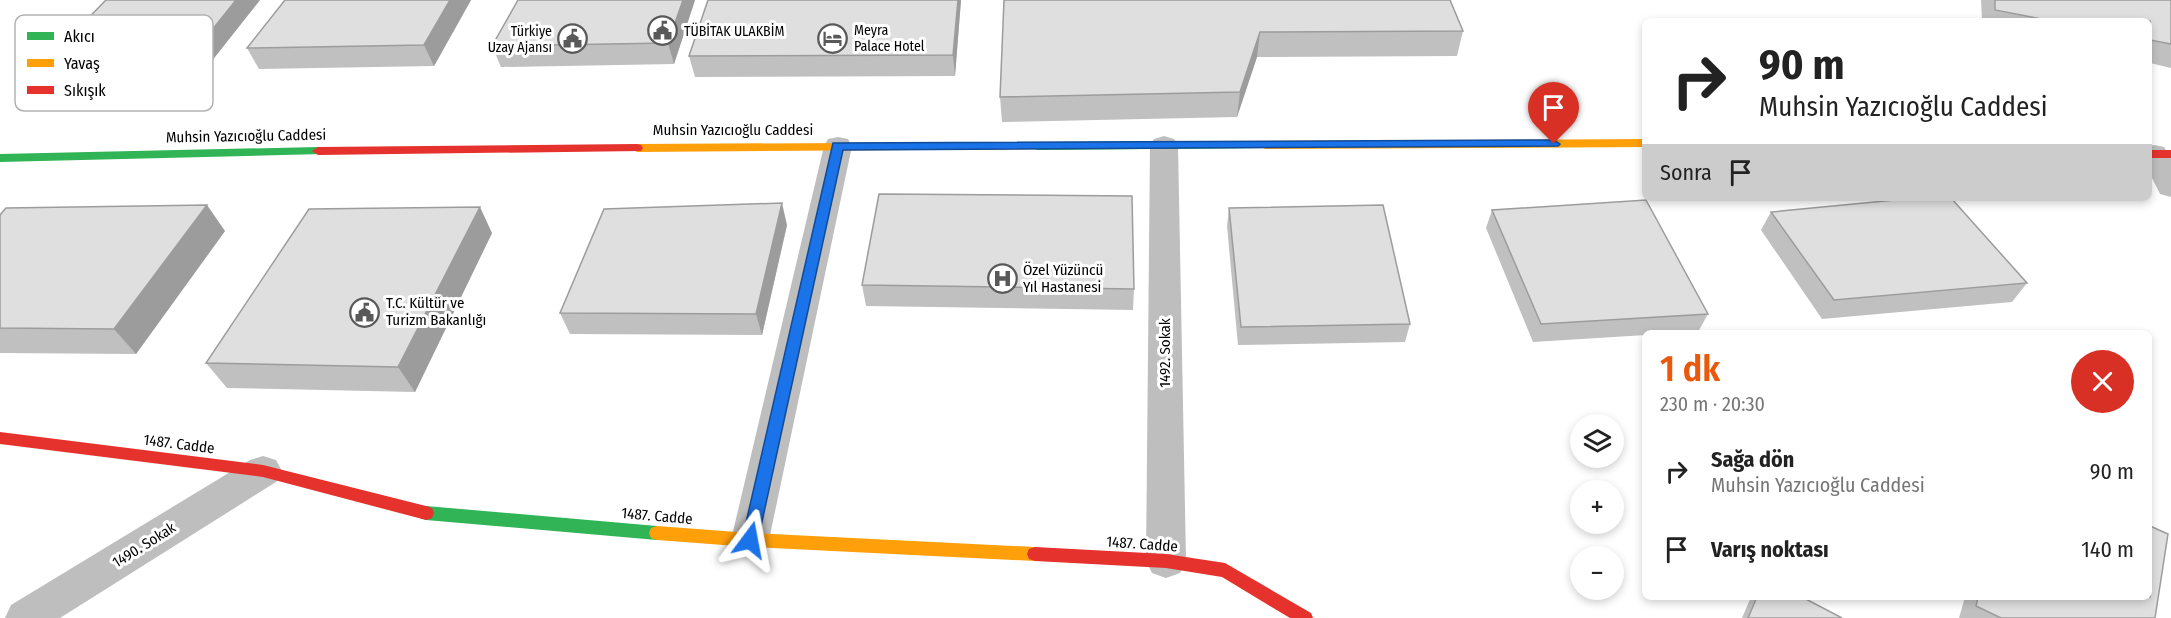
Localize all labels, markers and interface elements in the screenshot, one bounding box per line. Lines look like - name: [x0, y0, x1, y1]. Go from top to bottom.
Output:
- legend: [15, 15, 213, 111]
- public building icon: TÜBİTAK ULAKBİM: [647, 15, 679, 47]
- place label: TÜBİTAK ULAKBİM: [684, 22, 784, 40]
- hotel icon: Meyra Palace Hotel: [817, 22, 849, 54]
- place label: Meyra Palace Hotel: [854, 22, 925, 55]
- place label: Türkiye Uzay Ajansı: [488, 23, 552, 56]
- public building icon: Türkiye Uzay Ajansı: [557, 23, 589, 55]
- text: Akıcı: [64, 27, 95, 46]
- text: 90 m: [1759, 40, 1844, 90]
- icon: right: [1660, 42, 1738, 120]
- text: Yavaş: [64, 54, 100, 73]
- text: Sıkışık: [64, 81, 106, 100]
- pin: [1528, 82, 1579, 144]
- icon: arrive: [1537, 91, 1570, 124]
- text: Muhsin Yazıcıoğlu Caddesi: [1759, 91, 2048, 123]
- street label: Muhsin Yazıcıoğlu Caddesi: [653, 121, 813, 139]
- street label: Muhsin Yazıcıoğlu Caddesi: [166, 126, 326, 146]
- icon: arrive: [1724, 156, 1757, 189]
- text: Sonra: [1660, 159, 1712, 186]
- place label: Özel Yüzüncü Yıl Hastanesi: [1023, 261, 1103, 296]
- hospital icon: Özel Yüzüncü Yıl Hastanesi: [986, 263, 1018, 295]
- place label: T.C. Kültür ve Turizm Bakanlığı: [386, 294, 486, 329]
- public building icon: T.C. Kültür ve Turizm Bakanlığı: [349, 296, 381, 328]
- street label: 1492. Sokak: [1156, 318, 1174, 388]
- text: 1 dk: [1660, 347, 1720, 391]
- button: close: [2071, 350, 2134, 413]
- text: 230 m · 20:30: [1660, 392, 1765, 416]
- map controls: [1570, 414, 1624, 600]
- button: layers: [1570, 414, 1624, 468]
- street label: 1487. Cadde: [142, 431, 216, 457]
- text: Sağa dön: [1711, 446, 1794, 473]
- icon: right: [1660, 455, 1693, 488]
- text: 90 m: [2090, 458, 2134, 485]
- text: Muhsin Yazıcıoğlu Caddesi: [1711, 473, 1925, 497]
- button: +: [1570, 480, 1624, 534]
- street label: 1487. Cadde: [621, 504, 693, 528]
- position arrow: [718, 508, 782, 572]
- street label: 1490. Sokak: [109, 519, 179, 571]
- street label: 1487. Cadde: [1106, 533, 1178, 555]
- icon: arrive: [1660, 533, 1693, 566]
- text: Varış noktası: [1711, 536, 1829, 563]
- text: 140 m: [2081, 536, 2134, 563]
- button: −: [1570, 546, 1624, 600]

